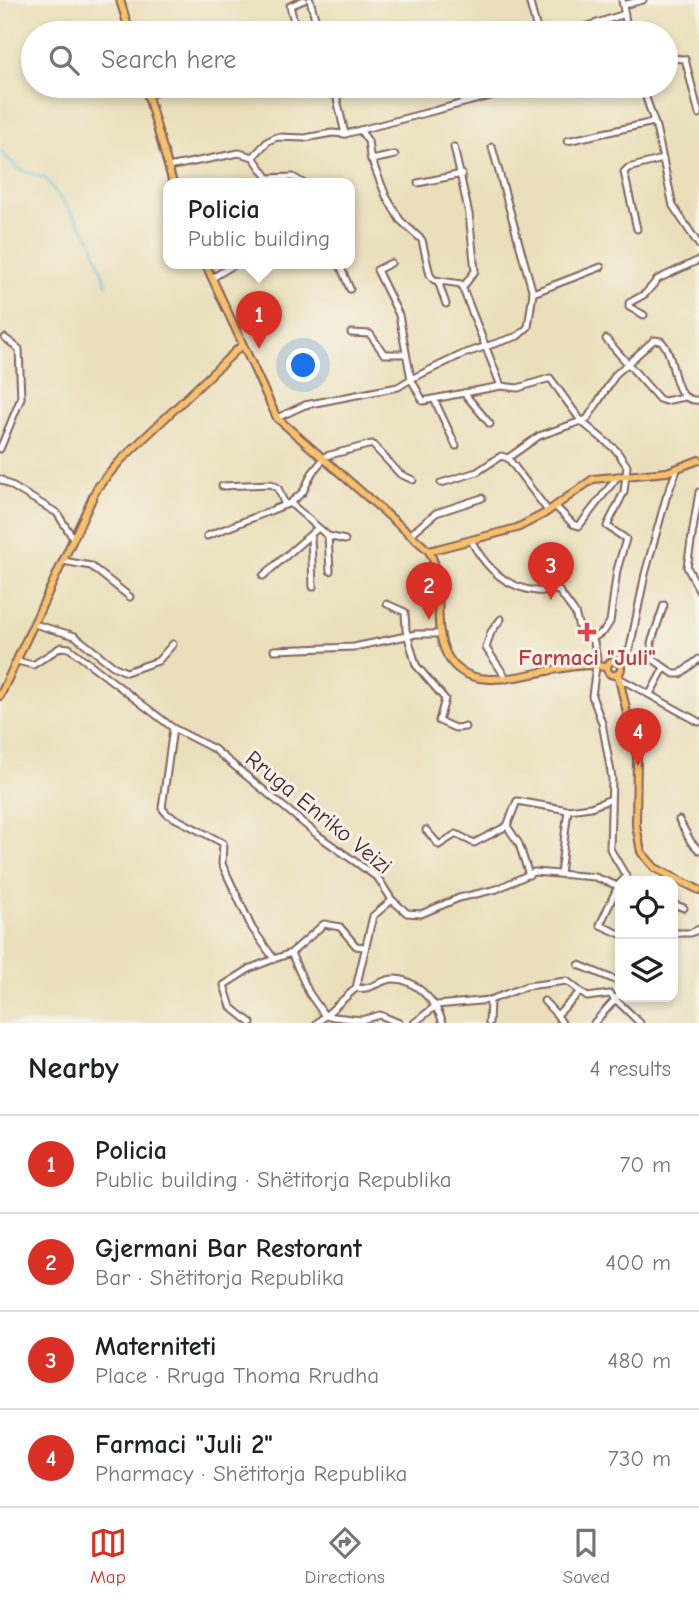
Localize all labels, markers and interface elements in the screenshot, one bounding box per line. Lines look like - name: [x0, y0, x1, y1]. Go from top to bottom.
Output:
- search box: [21, 21, 678, 98]
- icon: search: [45, 41, 83, 79]
- text: Search here: [101, 45, 236, 75]
- popup: [163, 178, 355, 269]
- text: Policia: [188, 195, 260, 225]
- text: Public building: [188, 225, 330, 252]
- pin: 1: [236, 291, 282, 349]
- your location: [286, 348, 320, 382]
- pin: 3: [528, 542, 574, 600]
- pin: 2: [406, 562, 452, 620]
- marker: Farmaci "Juli": [579, 624, 595, 640]
- place label: Farmaci "Juli": [518, 644, 656, 671]
- pin: 4: [615, 708, 661, 766]
- street label: Rruga Enriko Veizi: [240, 745, 397, 880]
- map controls: [615, 876, 678, 1002]
- button: locate: [615, 876, 678, 939]
- button: layers: [615, 939, 678, 1002]
- text: Nearby: [28, 1051, 119, 1086]
- text: 4 results: [589, 1055, 671, 1082]
- text: Policia: [95, 1136, 167, 1166]
- text: 1: [46, 1151, 56, 1178]
- text: 70 m: [619, 1151, 671, 1178]
- text: Public building · Shëtitorja Republika: [95, 1166, 452, 1193]
- text: Gjermani Bar Restorant: [95, 1234, 362, 1264]
- text: 2: [45, 1249, 57, 1276]
- text: 400 m: [605, 1249, 671, 1276]
- text: Bar · Shëtitorja Republika: [95, 1264, 344, 1291]
- text: Materniteti: [95, 1332, 216, 1362]
- text: 3: [45, 1347, 57, 1374]
- text: 480 m: [607, 1347, 671, 1374]
- text: Place · Rruga Thoma Rrudha: [95, 1362, 379, 1389]
- text: Farmaci "Juli 2": [95, 1430, 273, 1460]
- text: 4: [46, 1445, 56, 1472]
- text: 730 m: [608, 1445, 671, 1472]
- text: Pharmacy · Shëtitorja Republika: [95, 1460, 407, 1487]
- tab: Map: [89, 1524, 127, 1588]
- tab: Directions: [305, 1524, 385, 1588]
- tab: Saved: [563, 1524, 610, 1588]

